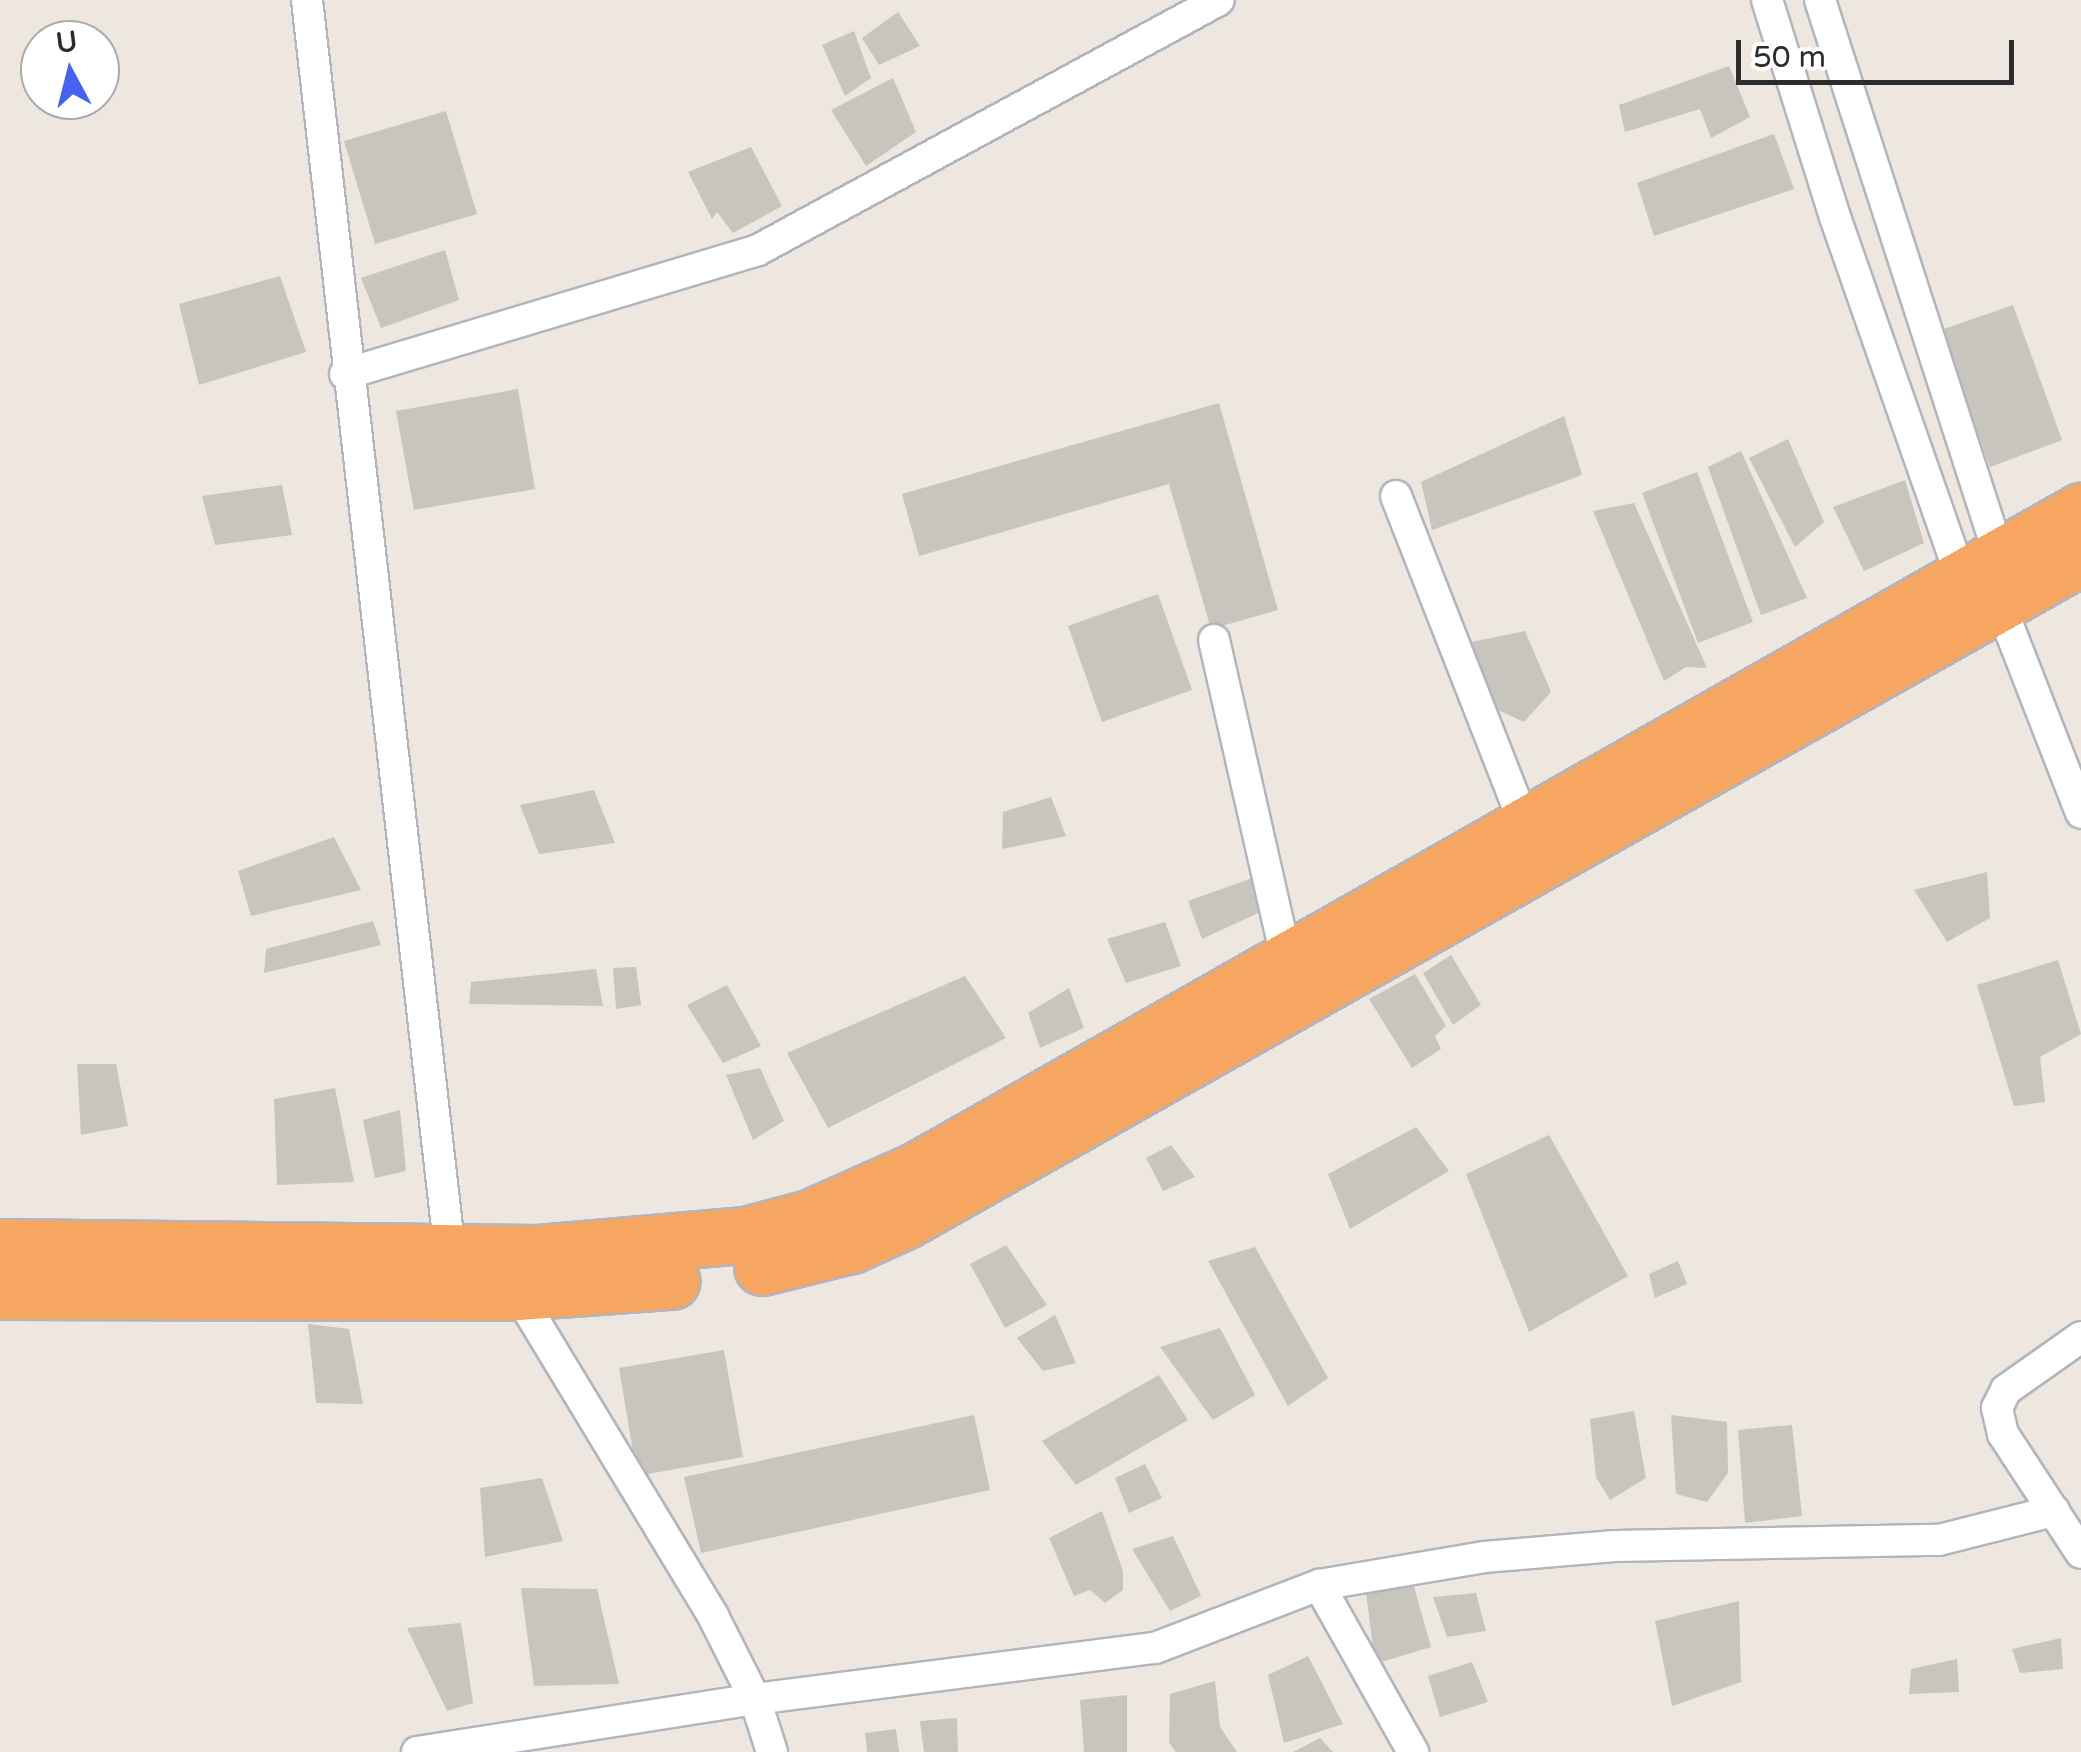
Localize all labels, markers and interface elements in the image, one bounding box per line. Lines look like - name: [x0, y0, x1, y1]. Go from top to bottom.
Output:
- north arrow: [20, 20, 120, 120]
- scale bar: [1741, 20, 2018, 82]
- text: U: [54, 24, 79, 60]
- text: 50 m: [1753, 39, 1826, 76]

